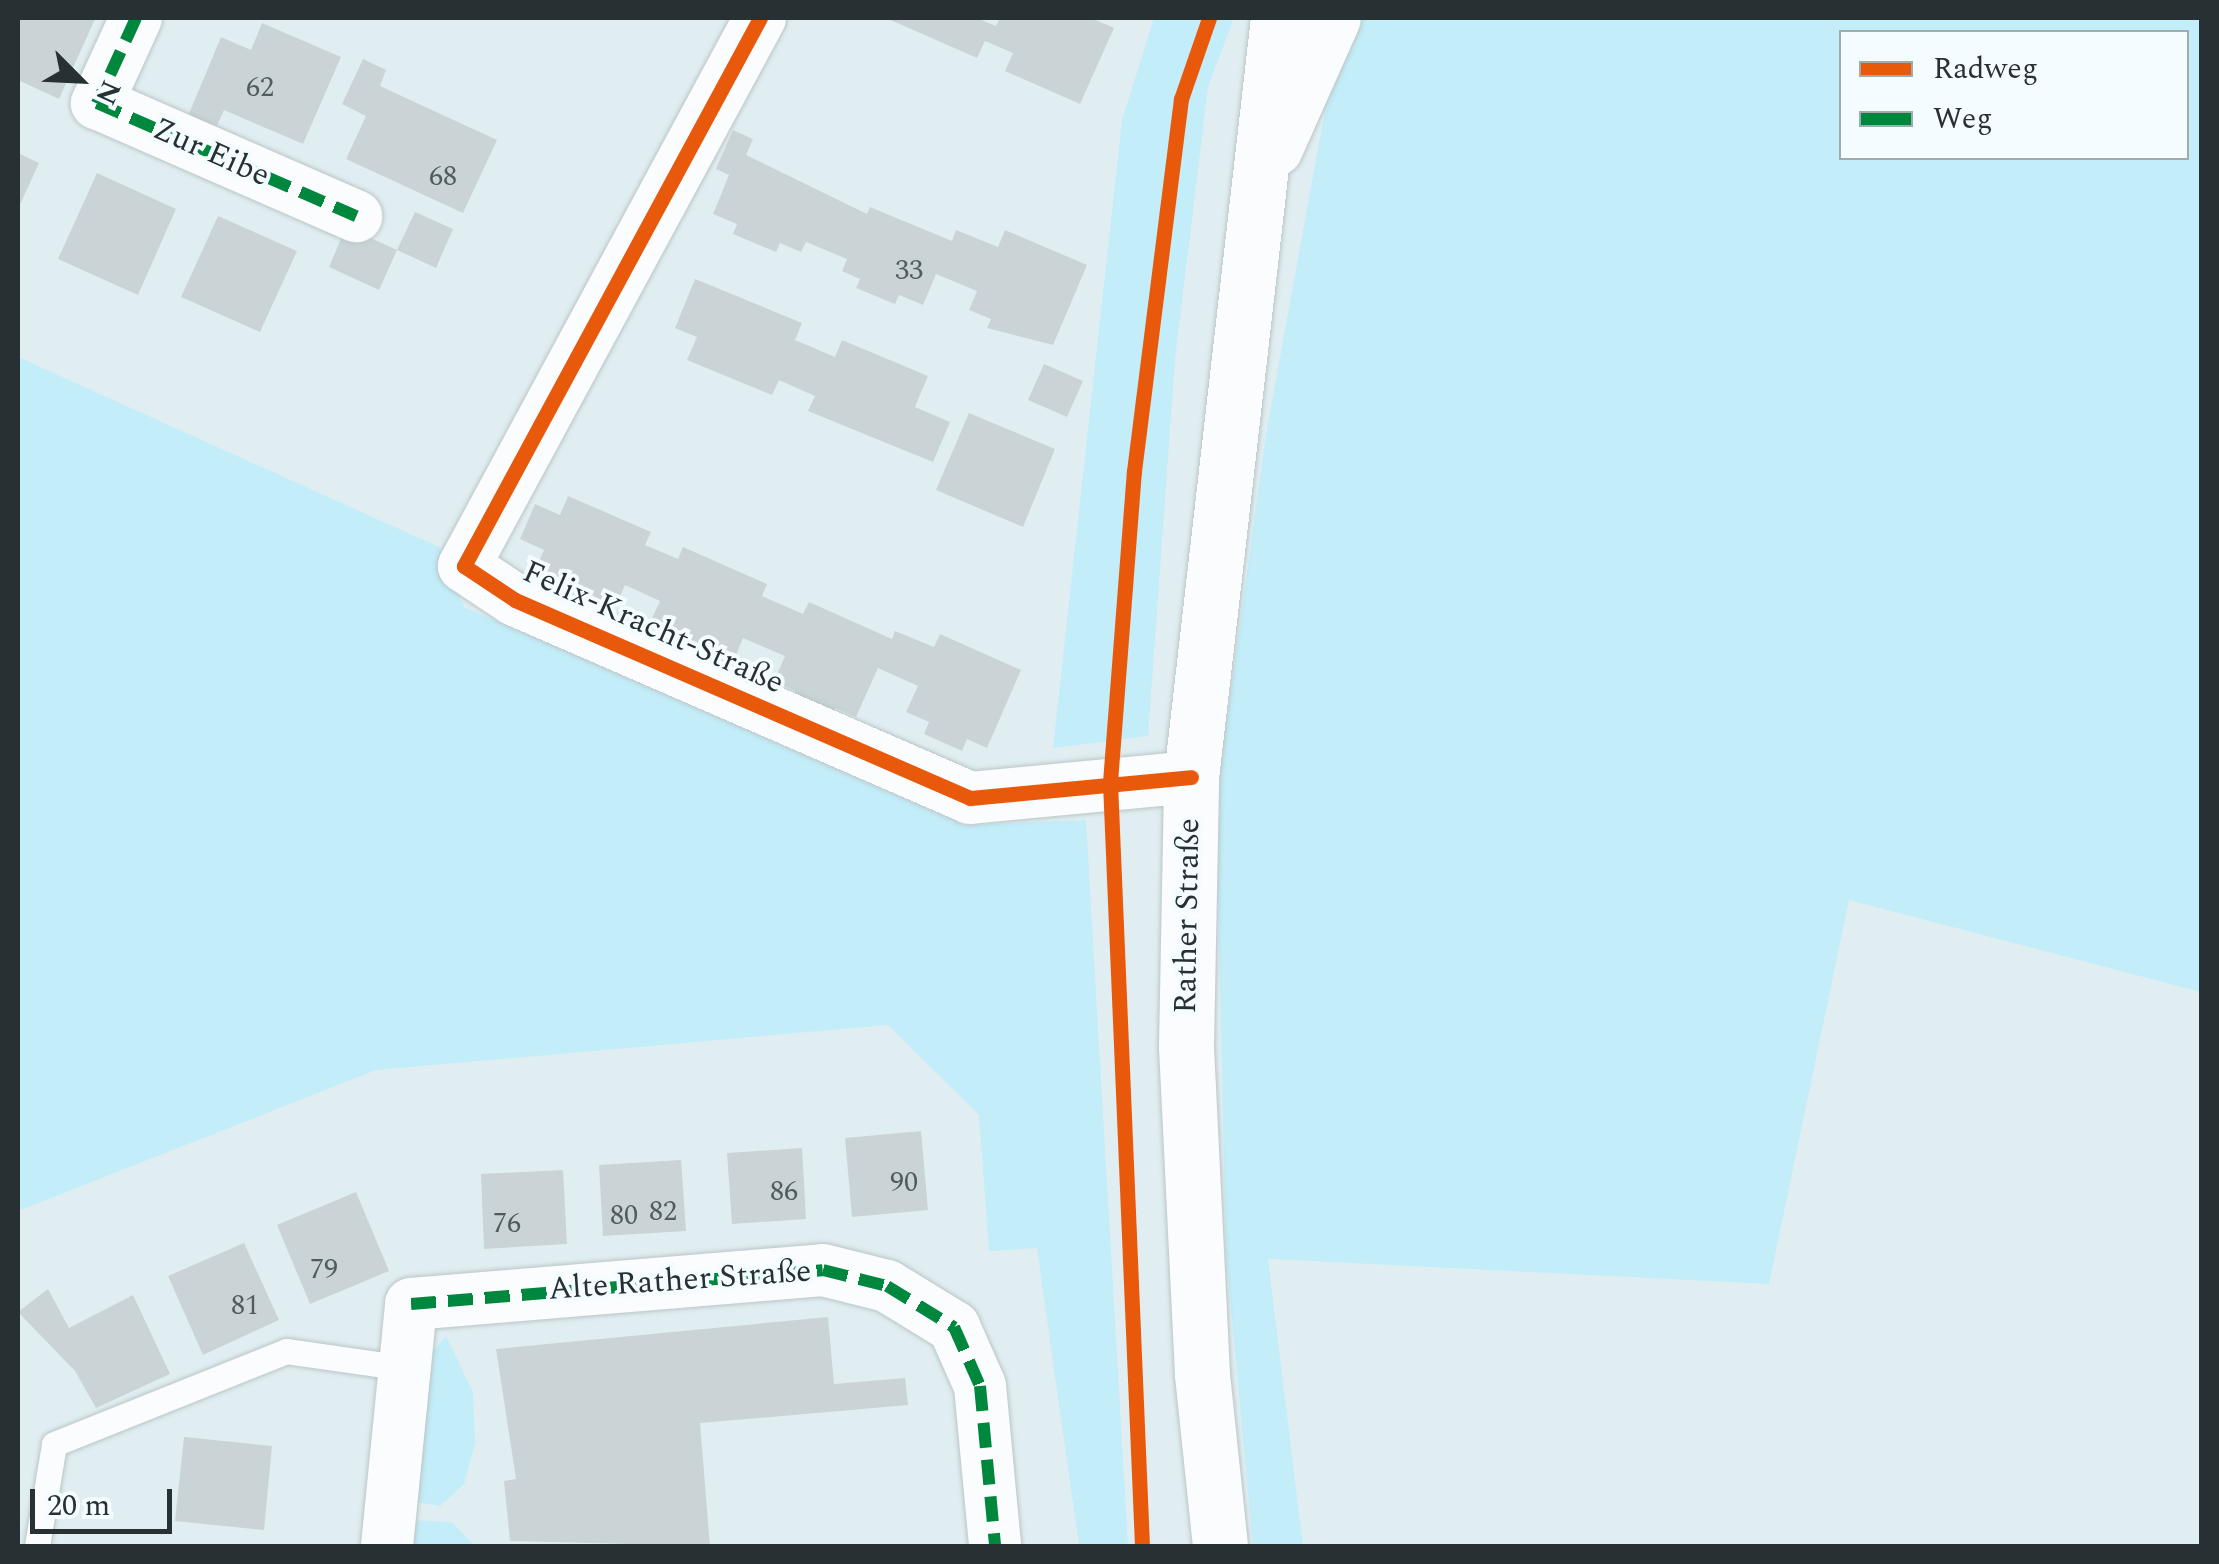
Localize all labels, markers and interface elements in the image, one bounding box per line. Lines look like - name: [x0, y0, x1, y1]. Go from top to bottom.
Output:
- north arrow: [30, 30, 130, 130]
- legend: [1839, 30, 2189, 160]
- text: Radweg: [1933, 46, 2038, 92]
- house number: 62: [246, 71, 274, 105]
- text: N: [84, 73, 132, 112]
- text: Weg: [1933, 96, 1993, 142]
- street label: Zur Eibe: [147, 110, 275, 196]
- house number: 68: [429, 160, 457, 194]
- house number: 33: [895, 254, 923, 288]
- street label: Felix-Kracht-Straße: [516, 553, 790, 703]
- street label: Rather Straße: [1167, 818, 1209, 1014]
- house number: 90: [890, 1166, 918, 1200]
- house number: 86: [770, 1175, 798, 1209]
- house number: 82: [649, 1195, 677, 1229]
- house number: 80: [610, 1199, 638, 1233]
- house number: 76: [493, 1207, 521, 1241]
- house number: 79: [310, 1253, 338, 1287]
- street label: Alte Rather Straße: [547, 1253, 813, 1309]
- house number: 81: [231, 1289, 259, 1323]
- scale bar: [35, 1469, 178, 1531]
- text: 20 m: [47, 1483, 110, 1529]

